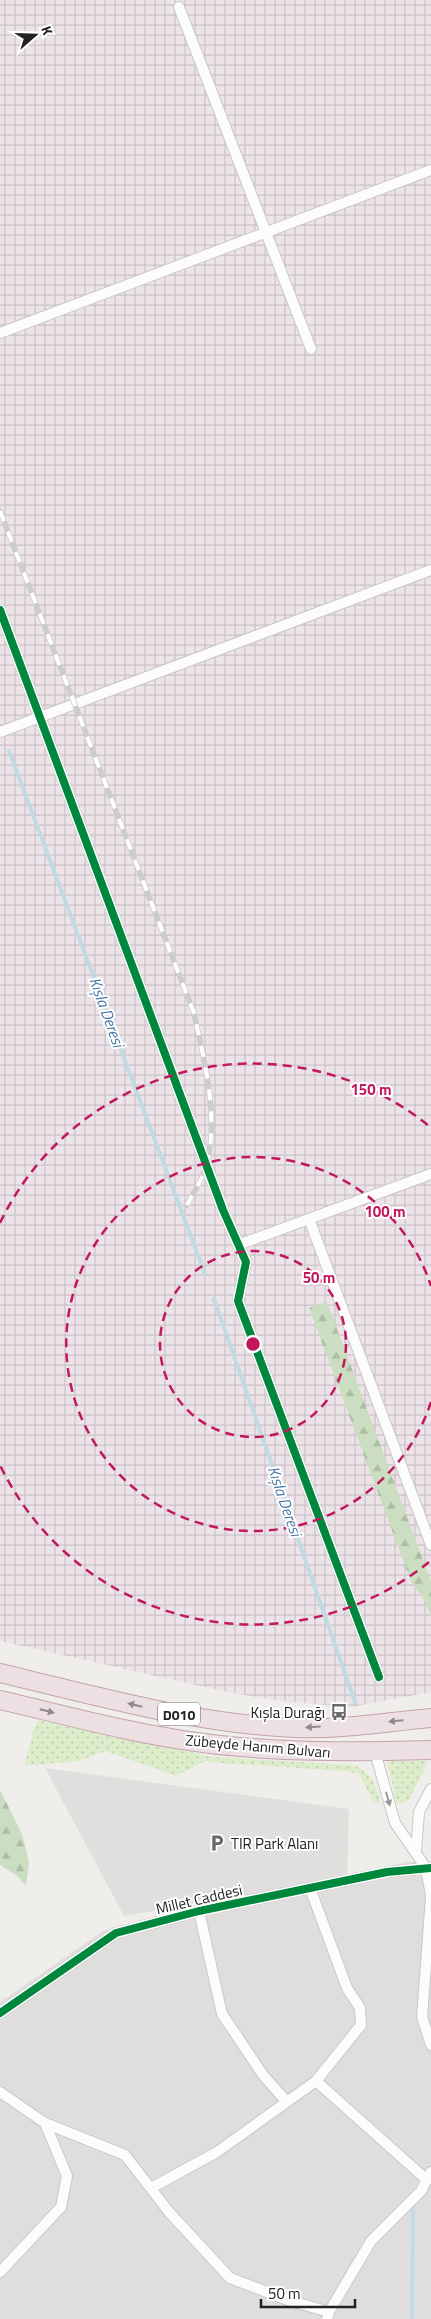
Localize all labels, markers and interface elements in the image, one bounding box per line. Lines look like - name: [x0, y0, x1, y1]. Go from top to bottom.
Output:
- north arrow: [10, 10, 60, 60]
- text: K: [36, 23, 59, 39]
- water label: Kışla Deresi: [83, 974, 131, 1052]
- text: 150 m: [350, 1078, 392, 1101]
- text: 100 m: [364, 1200, 406, 1223]
- text: 50 m: [303, 1266, 335, 1289]
- centre of rings: [244, 1335, 262, 1353]
- water label: Kışla Deresi: [262, 1463, 309, 1541]
- one-way arrow: [128, 1701, 143, 1709]
- place label: Kışla Durağı: [251, 1701, 325, 1724]
- road number: D010: [158, 1702, 200, 1726]
- bus stop icon: Kışla Durağı: [329, 1702, 349, 1722]
- one-way arrow: [40, 1708, 55, 1716]
- one-way arrow: [388, 1718, 404, 1726]
- one-way arrow: [305, 1724, 321, 1732]
- street label: Zübeyde Hanım Bulvarı: [184, 1728, 332, 1764]
- one-way arrow: [385, 1791, 393, 1806]
- place label: TIR Park Alanı: [231, 1832, 318, 1855]
- parking icon: TIR Park Alanı: [207, 1833, 227, 1853]
- street label: Millet Caddesi: [153, 1878, 245, 1920]
- scale bar: [261, 2276, 355, 2308]
- text: 50 m: [268, 2282, 301, 2305]

